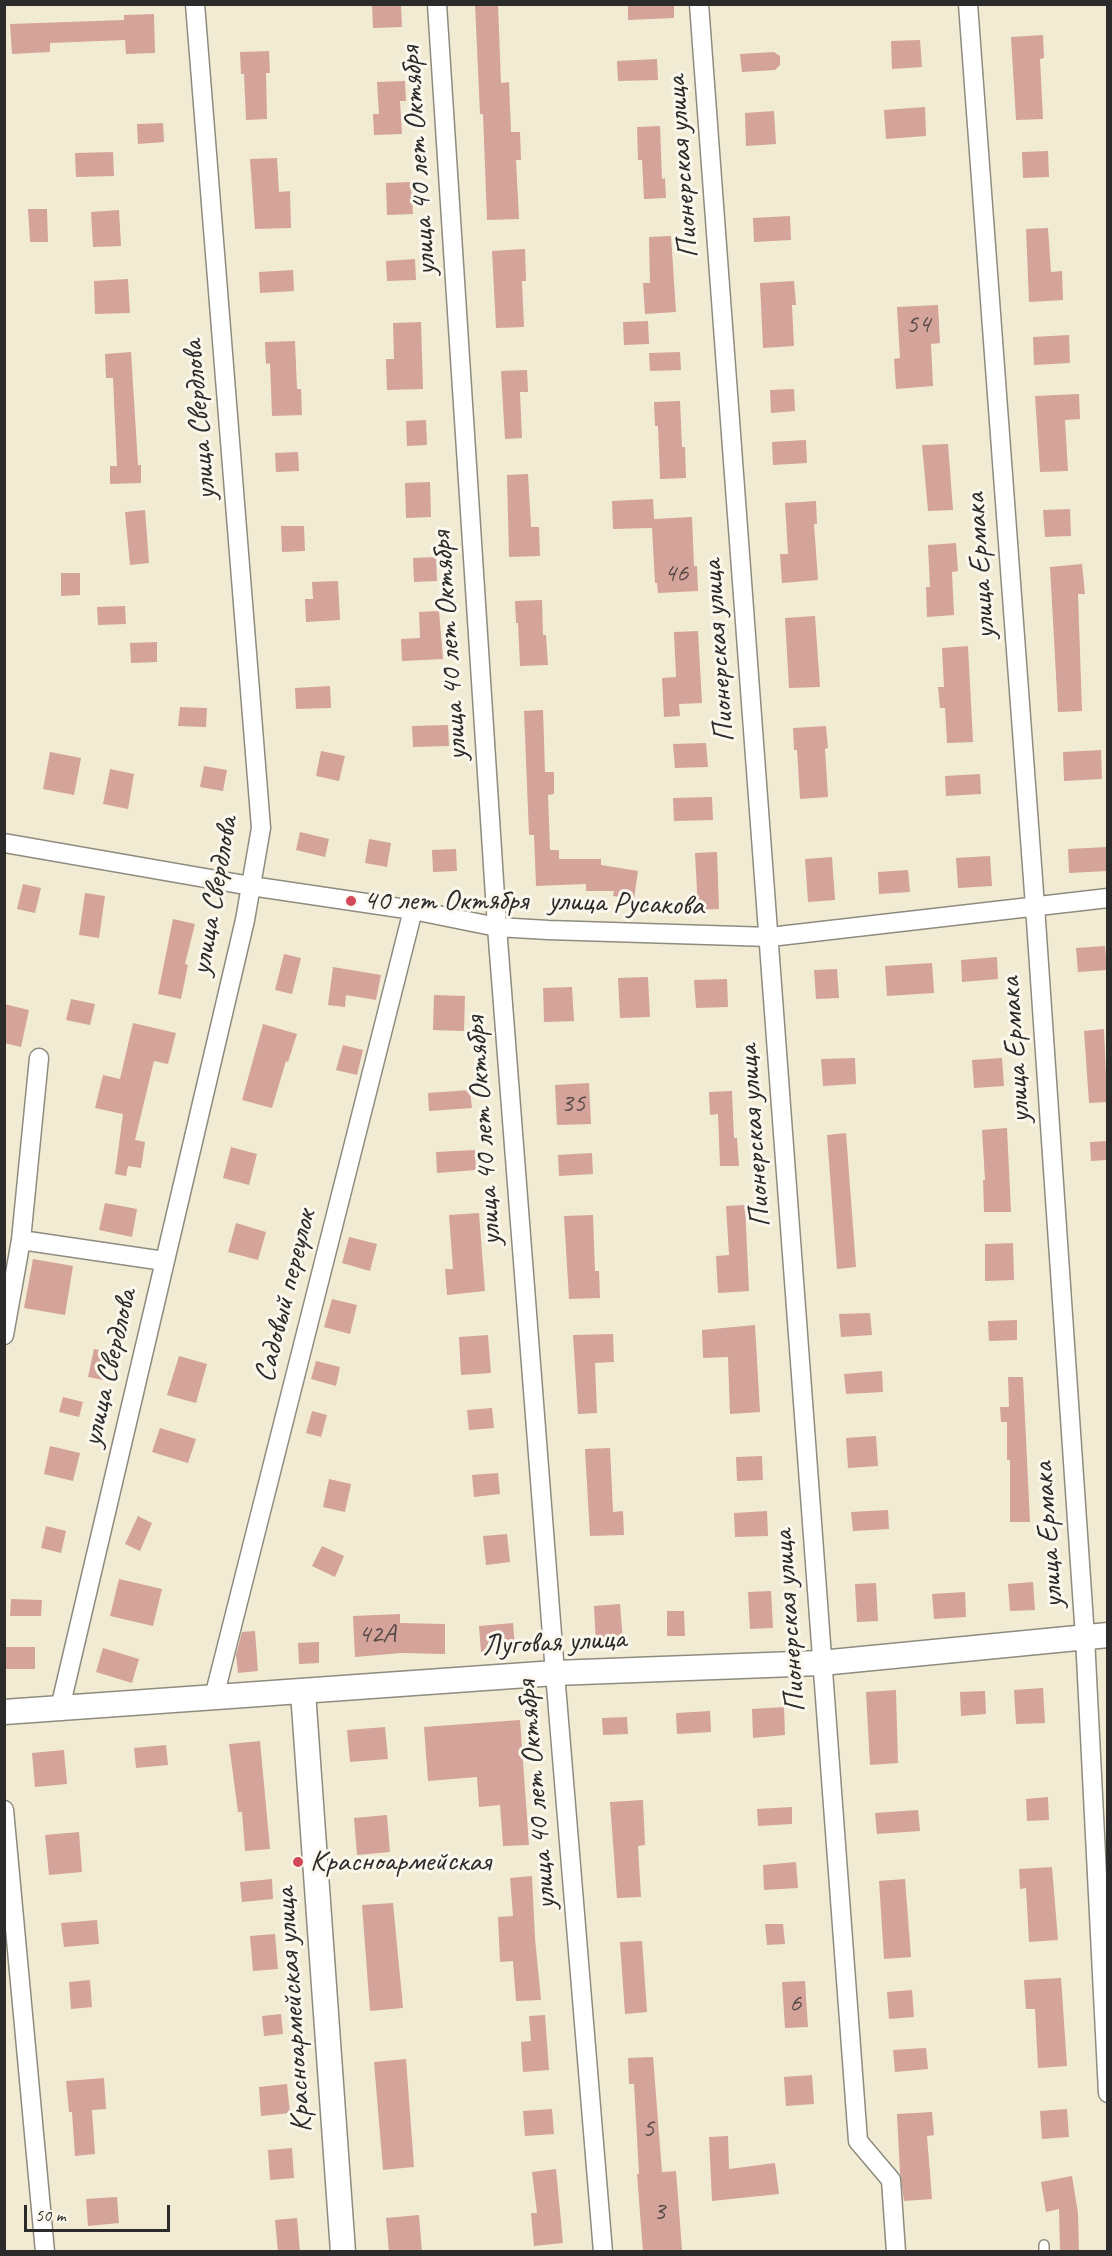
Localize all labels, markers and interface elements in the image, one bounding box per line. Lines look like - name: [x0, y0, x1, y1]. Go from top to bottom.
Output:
- street label: улица 40 лет Октября: [393, 45, 445, 277]
- street label: Пионерская улица: [659, 75, 707, 259]
- house number: 54: [906, 309, 930, 341]
- street label: улица Свердлова: [175, 339, 225, 501]
- street label: улица Ермака: [958, 492, 1004, 640]
- street label: улица 40 лет Октября: [424, 530, 476, 762]
- house number: 46: [664, 558, 688, 590]
- street label: Пионерская улица: [695, 559, 743, 743]
- street label: улица Свердлова: [183, 814, 247, 978]
- place label: 40 лет Октября: [363, 883, 528, 919]
- street label: улица Русакова: [548, 883, 704, 925]
- marker: 40 лет Октября: [344, 894, 358, 908]
- street label: улица Ермака: [993, 976, 1039, 1124]
- street label: улица 40 лет Октября: [458, 1015, 510, 1247]
- street label: Пионерская улица: [731, 1044, 779, 1228]
- house number: 35: [561, 1088, 585, 1120]
- street label: Садовый переулок: [247, 1206, 325, 1386]
- street label: улица Свердлова: [74, 1286, 146, 1450]
- street label: улица Ермака: [1026, 1461, 1072, 1609]
- street label: Пионерская улица: [766, 1529, 814, 1713]
- house number: 42А: [358, 1619, 396, 1651]
- street label: Луговая улица: [481, 1621, 627, 1665]
- street label: улица 40 лет Октября: [509, 1679, 565, 1911]
- place label: Красноармейская: [310, 1844, 491, 1880]
- marker: Красноармейская: [291, 1855, 305, 1869]
- street label: Красноармейская улица: [267, 1886, 321, 2134]
- house number: 6: [789, 1988, 801, 2020]
- house number: 5: [642, 2113, 654, 2145]
- scale bar: [27, 2193, 172, 2231]
- house number: 3: [653, 2196, 665, 2228]
- text: 50 m: [35, 2204, 66, 2226]

